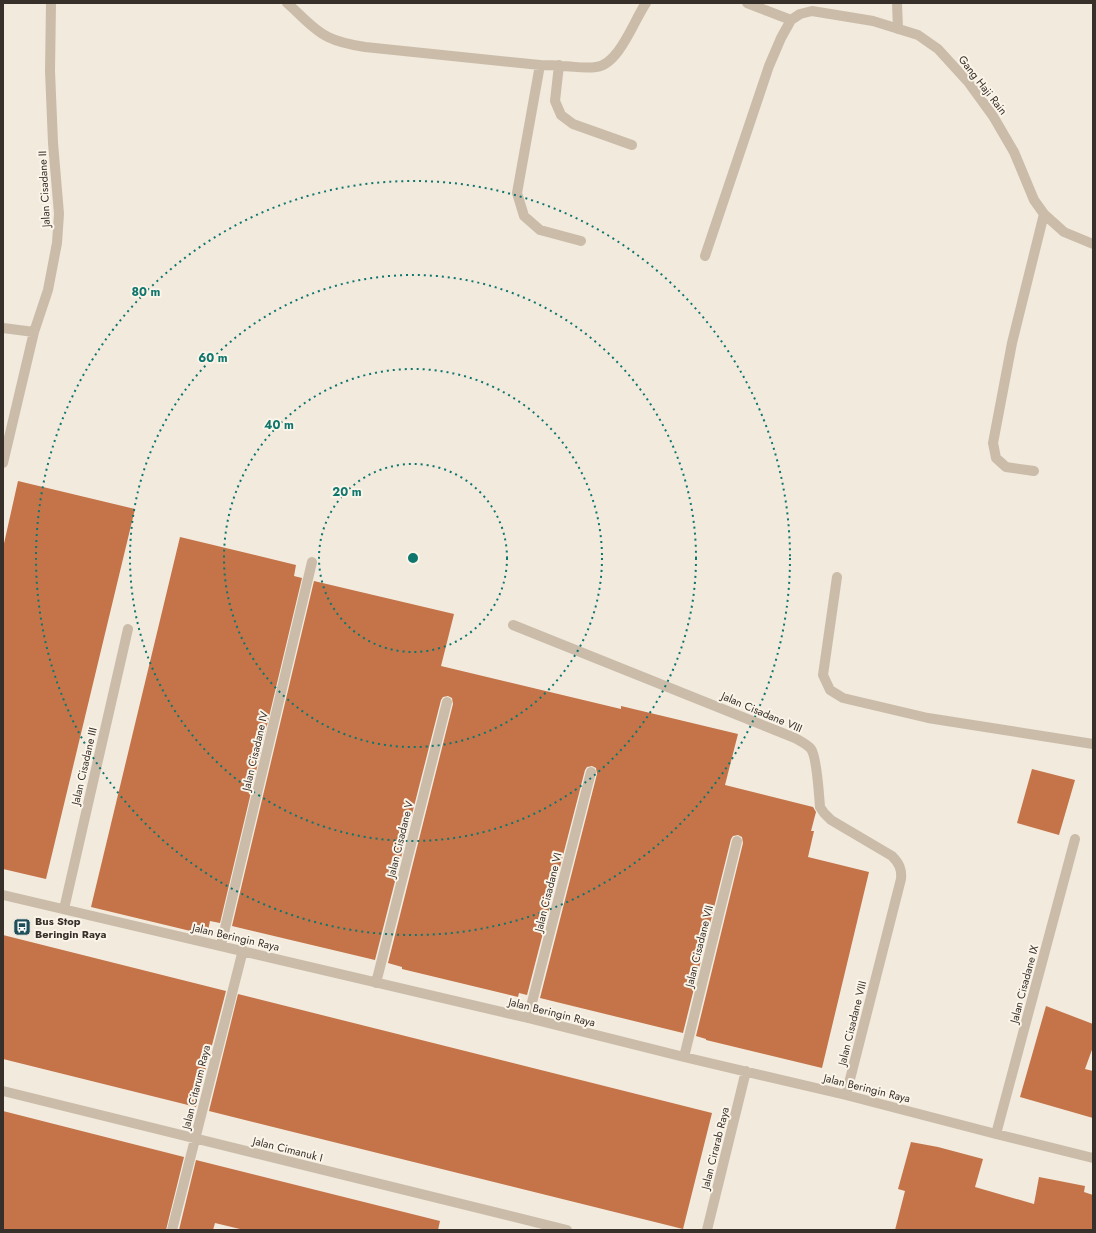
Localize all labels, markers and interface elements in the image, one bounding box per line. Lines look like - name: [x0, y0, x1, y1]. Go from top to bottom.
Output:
- street label: Gang Haji Rain: [955, 52, 1011, 118]
- street label: Jalan Cisadane II: [34, 150, 54, 230]
- text: 80 m: [132, 283, 161, 301]
- text: 60 m: [198, 349, 228, 367]
- text: 40 m: [264, 416, 294, 434]
- text: 20 m: [332, 483, 362, 501]
- centre of rings: [406, 551, 420, 565]
- street label: Jalan Cisadane VIII: [717, 687, 805, 736]
- street label: Jalan Cisadane IV: [238, 709, 272, 794]
- street label: Jalan Cisadane III: [67, 726, 101, 808]
- street label: Jalan Cisadane V: [382, 798, 417, 881]
- street label: Jalan Cisadane VI: [530, 851, 566, 935]
- street label: Jalan Cisadane VII: [681, 903, 717, 991]
- place label: Bus Stop Beringin Raya: [35, 913, 107, 942]
- bus stop icon: Bus Stop Beringin Raya: [12, 917, 32, 937]
- street label: Jalan Beringin Raya: [189, 919, 281, 955]
- street label: Jalan Cisadane IX: [1005, 943, 1042, 1027]
- street label: Jalan Cisadane VIII: [833, 979, 870, 1069]
- street label: Jalan Beringin Raya: [505, 993, 597, 1031]
- street label: Jalan Citarum Raya: [177, 1043, 214, 1133]
- street label: Jalan Beringin Raya: [820, 1069, 912, 1107]
- street label: Jalan Cirarab Raya: [697, 1105, 733, 1193]
- street label: Jalan Cimanuk I: [249, 1132, 325, 1165]

